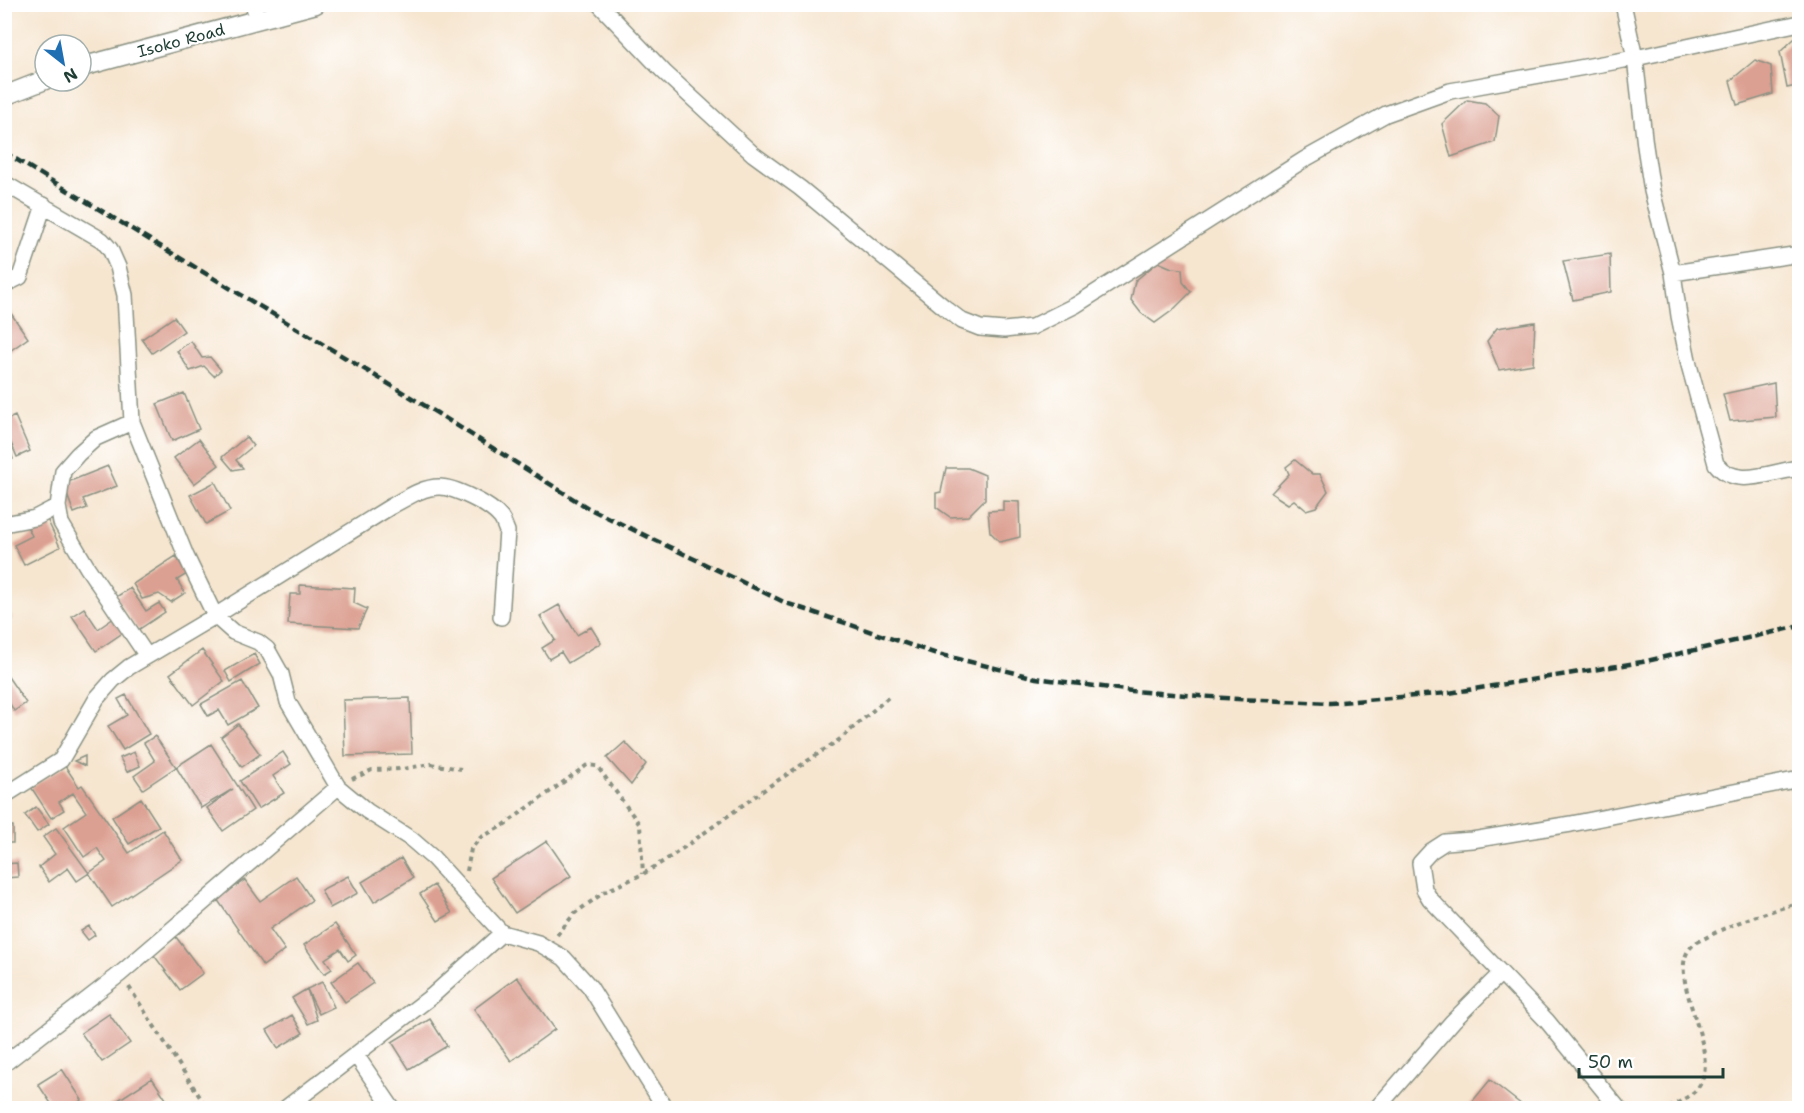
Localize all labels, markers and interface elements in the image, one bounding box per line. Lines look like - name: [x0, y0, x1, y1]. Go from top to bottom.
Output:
- street label: Isoko Road: [135, 19, 227, 62]
- north arrow: [33, 33, 93, 93]
- text: N: [60, 63, 81, 88]
- scale bar: [1579, 1041, 1723, 1079]
- text: 50 m: [1588, 1050, 1633, 1074]

